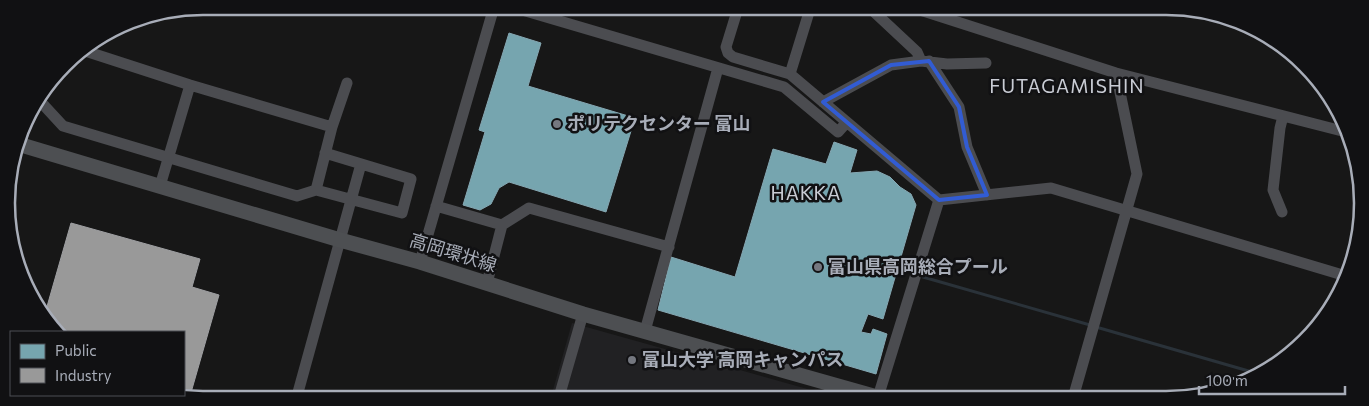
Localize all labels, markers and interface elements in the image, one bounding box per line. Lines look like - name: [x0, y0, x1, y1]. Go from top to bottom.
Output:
- district label: FUTAGAMISHIN: [989, 74, 1145, 97]
- place label: ポリテクセンター 富山: [567, 112, 750, 134]
- marker: ポリテクセンター 富山: [551, 118, 563, 130]
- district label: HAKKA: [771, 181, 841, 204]
- street label: 高岡環状線: [407, 228, 500, 276]
- place label: 富山県高岡総合プール: [828, 255, 1008, 277]
- marker: 富山県高岡総合プール: [812, 261, 824, 273]
- legend: [10, 331, 185, 396]
- text: Public: [55, 341, 97, 359]
- place label: 富山大学 高岡キャンパス: [642, 348, 843, 370]
- marker: 富山大学 高岡キャンパス: [626, 354, 638, 366]
- scale bar: [1199, 364, 1345, 396]
- text: Industry: [55, 366, 112, 384]
- text: 100 m: [1206, 371, 1248, 389]

